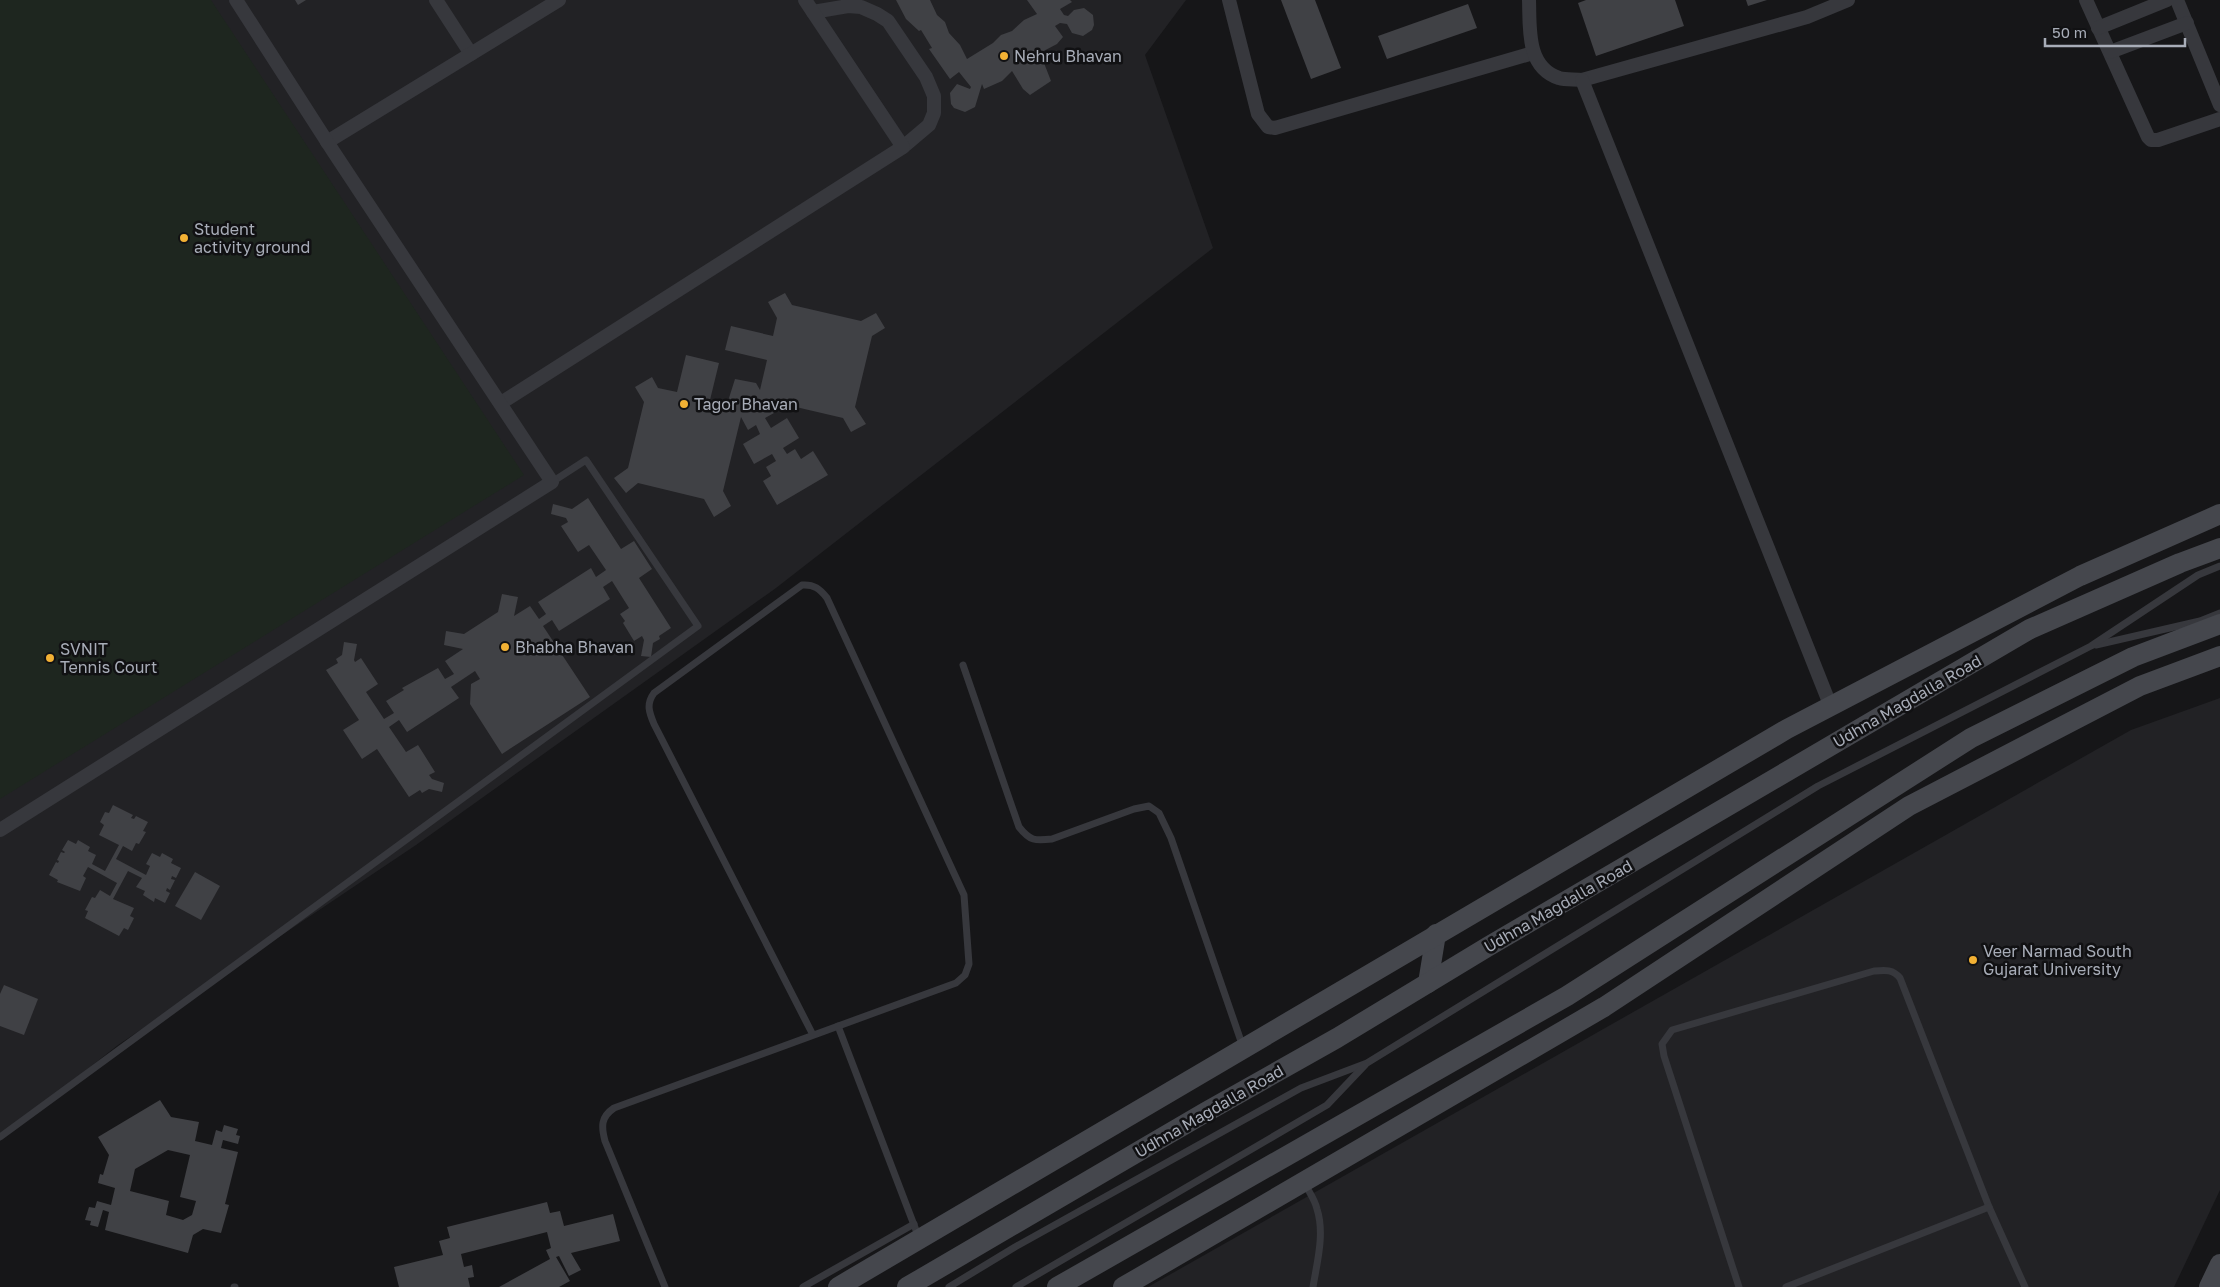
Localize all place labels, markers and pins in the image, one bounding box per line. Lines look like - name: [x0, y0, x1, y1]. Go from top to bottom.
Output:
- place label: Nehru Bhavan: [1014, 46, 1122, 66]
- marker: Nehru Bhavan: [998, 50, 1010, 62]
- place label: Student activity ground: [194, 219, 310, 257]
- marker: Student activity ground: [178, 232, 190, 244]
- place label: Tagor Bhavan: [694, 394, 798, 414]
- marker: Tagor Bhavan: [678, 398, 690, 410]
- place label: Bhabha Bhavan: [515, 637, 634, 657]
- place label: SVNIT Tennis Court: [60, 639, 157, 677]
- marker: Bhabha Bhavan: [499, 641, 511, 653]
- marker: SVNIT Tennis Court: [44, 652, 56, 664]
- place label: Veer Narmad South Gujarat University: [1983, 941, 2132, 979]
- marker: Veer Narmad South Gujarat University: [1967, 954, 1979, 966]

